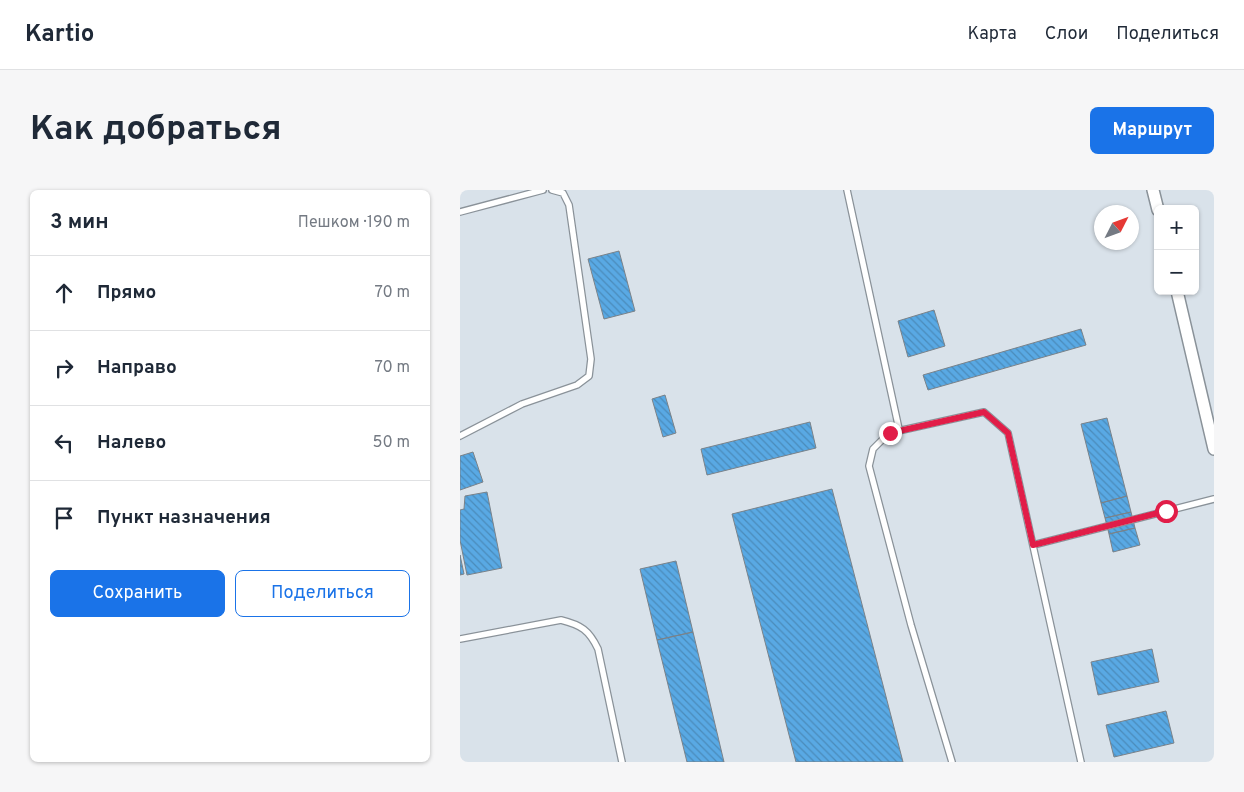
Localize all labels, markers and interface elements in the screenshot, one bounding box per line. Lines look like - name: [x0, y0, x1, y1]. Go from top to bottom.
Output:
- text: Kartio: [25, 20, 94, 50]
- text: Карта: [967, 23, 1017, 46]
- text: Слои: [1045, 23, 1088, 46]
- text: Поделиться: [1116, 23, 1219, 46]
- button: Маршрут: [1090, 107, 1214, 154]
- text: Как добраться: [30, 108, 282, 152]
- north arrow: [1094, 205, 1139, 250]
- map controls: [1154, 205, 1199, 295]
- button: +: [1154, 205, 1199, 250]
- text: 3 мин: [50, 209, 109, 236]
- text: Пешком · 190 m: [298, 213, 410, 233]
- button: −: [1154, 250, 1199, 295]
- icon: ahead: [50, 279, 78, 307]
- text: Прямо: [97, 281, 156, 305]
- text: 70 m: [375, 283, 410, 303]
- icon: right: [50, 354, 78, 382]
- text: Направо: [97, 356, 177, 380]
- text: 70 m: [375, 358, 410, 378]
- route end: [879, 422, 902, 445]
- icon: left: [50, 429, 78, 457]
- text: Налево: [97, 431, 166, 455]
- text: 50 m: [373, 433, 410, 453]
- route start: [1155, 500, 1178, 523]
- icon: arrive: [50, 504, 78, 532]
- text: Пункт назначения: [97, 506, 271, 530]
- button: Сохранить: [50, 570, 225, 617]
- button: Поделиться: [235, 570, 410, 617]

